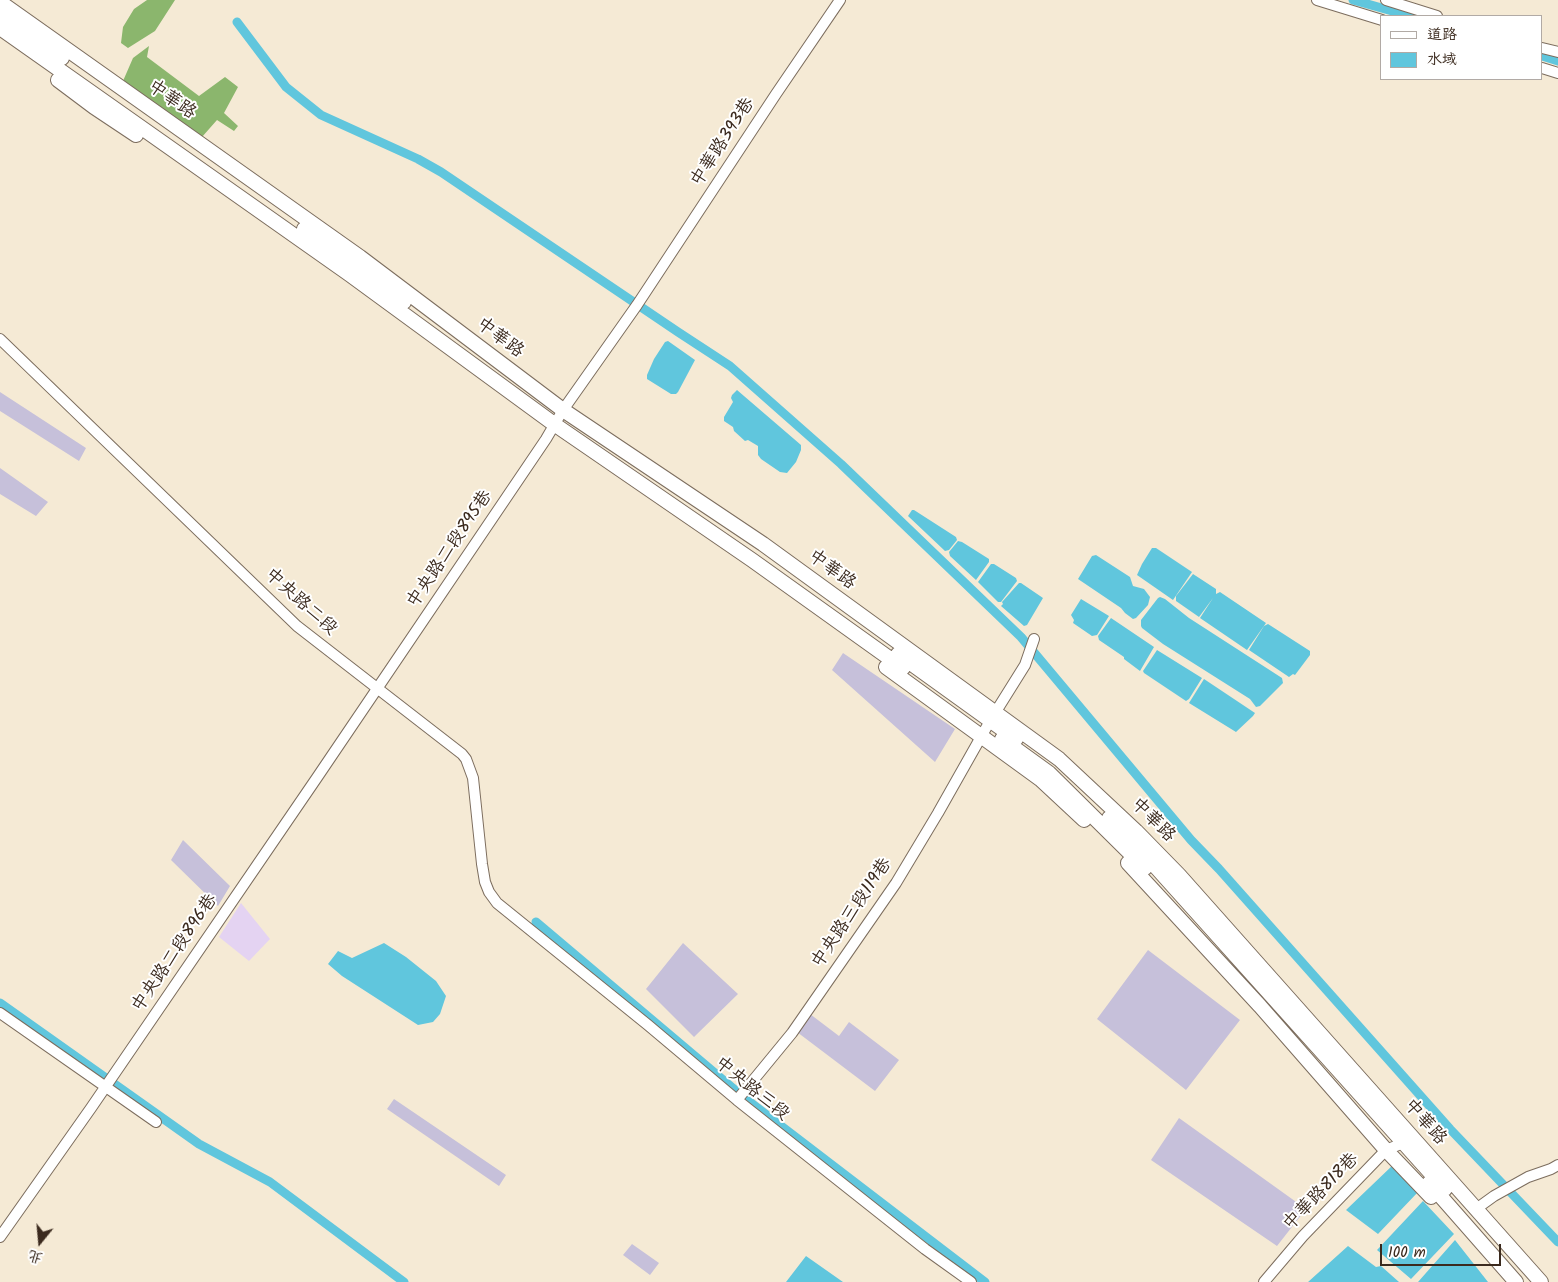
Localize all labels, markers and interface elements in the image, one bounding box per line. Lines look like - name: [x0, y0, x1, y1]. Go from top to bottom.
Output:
- legend: [1380, 15, 1543, 80]
- text: 道路: [1427, 23, 1457, 47]
- text: 水域: [1427, 48, 1457, 72]
- street label: 中華路: [143, 77, 199, 125]
- street label: 中華路393巷: [687, 95, 761, 191]
- street label: 中華路: [471, 314, 527, 364]
- street label: 中央路二段895巷: [404, 487, 498, 613]
- street label: 中華路: [803, 546, 859, 596]
- street label: 中央路二段: [259, 565, 341, 641]
- street label: 中華路: [1125, 794, 1179, 848]
- street label: 中央路三段119巷: [808, 855, 898, 973]
- street label: 中央路二段896巷: [129, 891, 223, 1017]
- street label: 中央路三段: [709, 1053, 793, 1127]
- street label: 中華路: [1398, 1096, 1450, 1150]
- street label: 中華路818巷: [1280, 1150, 1364, 1236]
- north arrow: [15, 1217, 65, 1267]
- scale bar: [1383, 1234, 1504, 1266]
- text: 100 m: [1388, 1241, 1426, 1265]
- text: 北: [26, 1244, 46, 1269]

